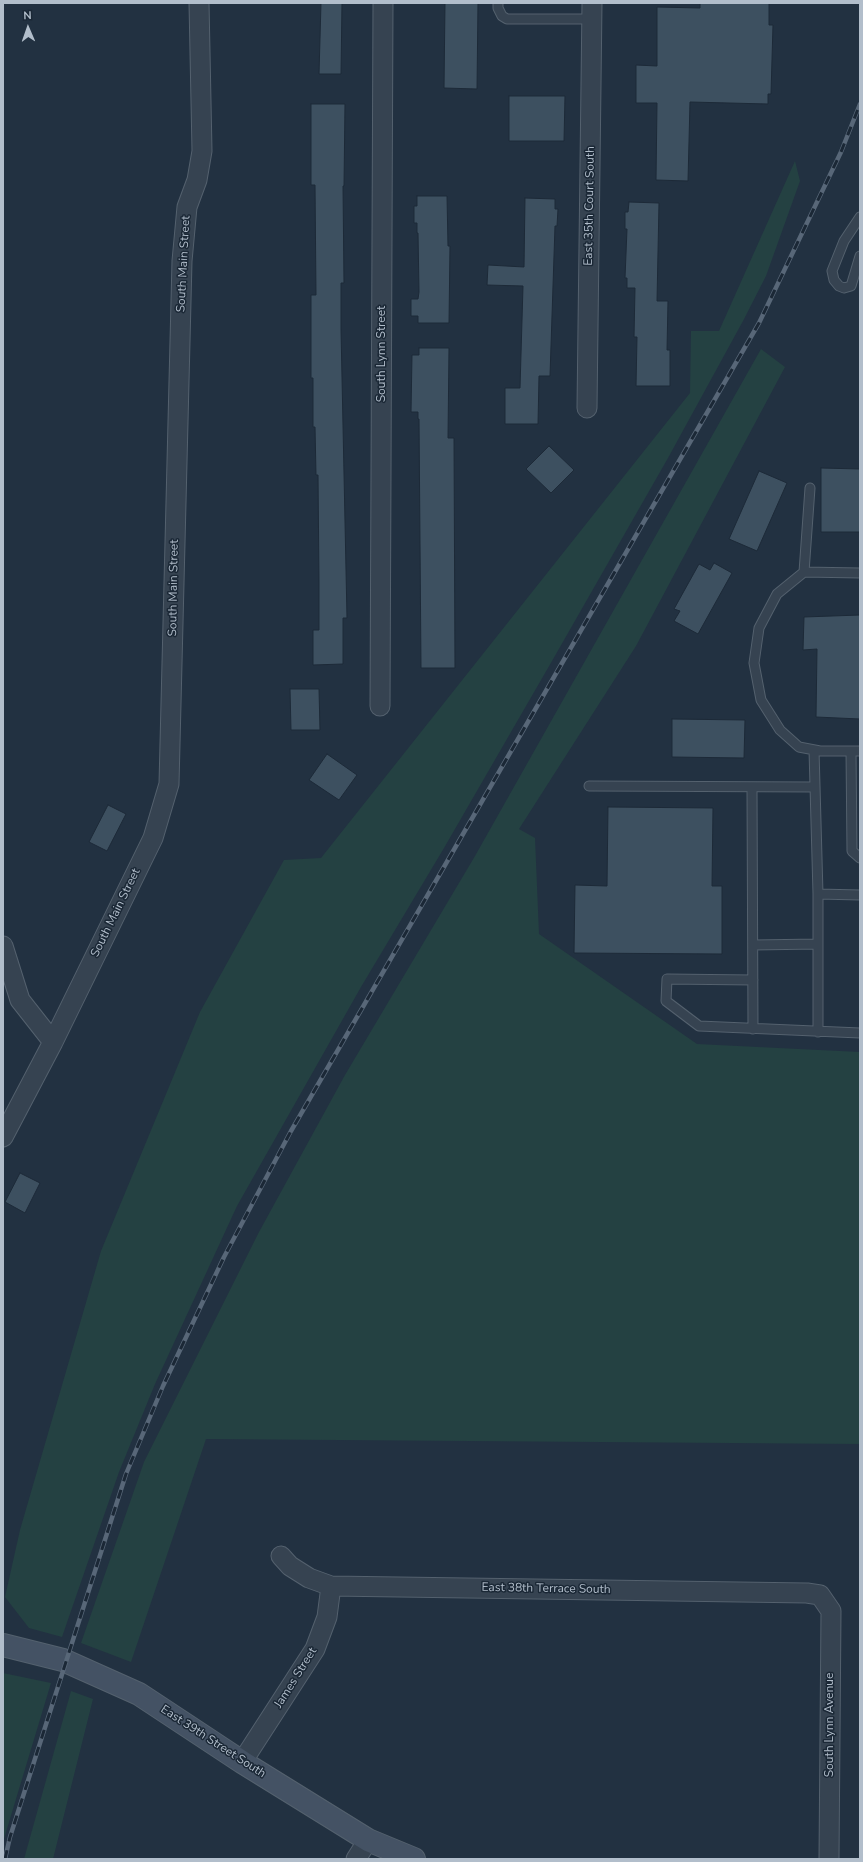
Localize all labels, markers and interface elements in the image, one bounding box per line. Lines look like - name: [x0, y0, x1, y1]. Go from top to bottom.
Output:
- north arrow: [8, 8, 48, 48]
- text: N: [23, 8, 32, 23]
- street label: East 35th Court South: [582, 146, 598, 266]
- street label: South Main Street: [174, 215, 194, 313]
- street label: South Lynn Street: [375, 306, 389, 402]
- street label: South Main Street: [166, 539, 182, 637]
- street label: South Main Street: [88, 866, 144, 960]
- street label: East 38th Terrace South: [481, 1581, 611, 1597]
- street label: James Street: [272, 1645, 320, 1711]
- street label: South Lynn Avenue: [823, 1673, 837, 1777]
- street label: East 39th Street South: [158, 1703, 268, 1781]

